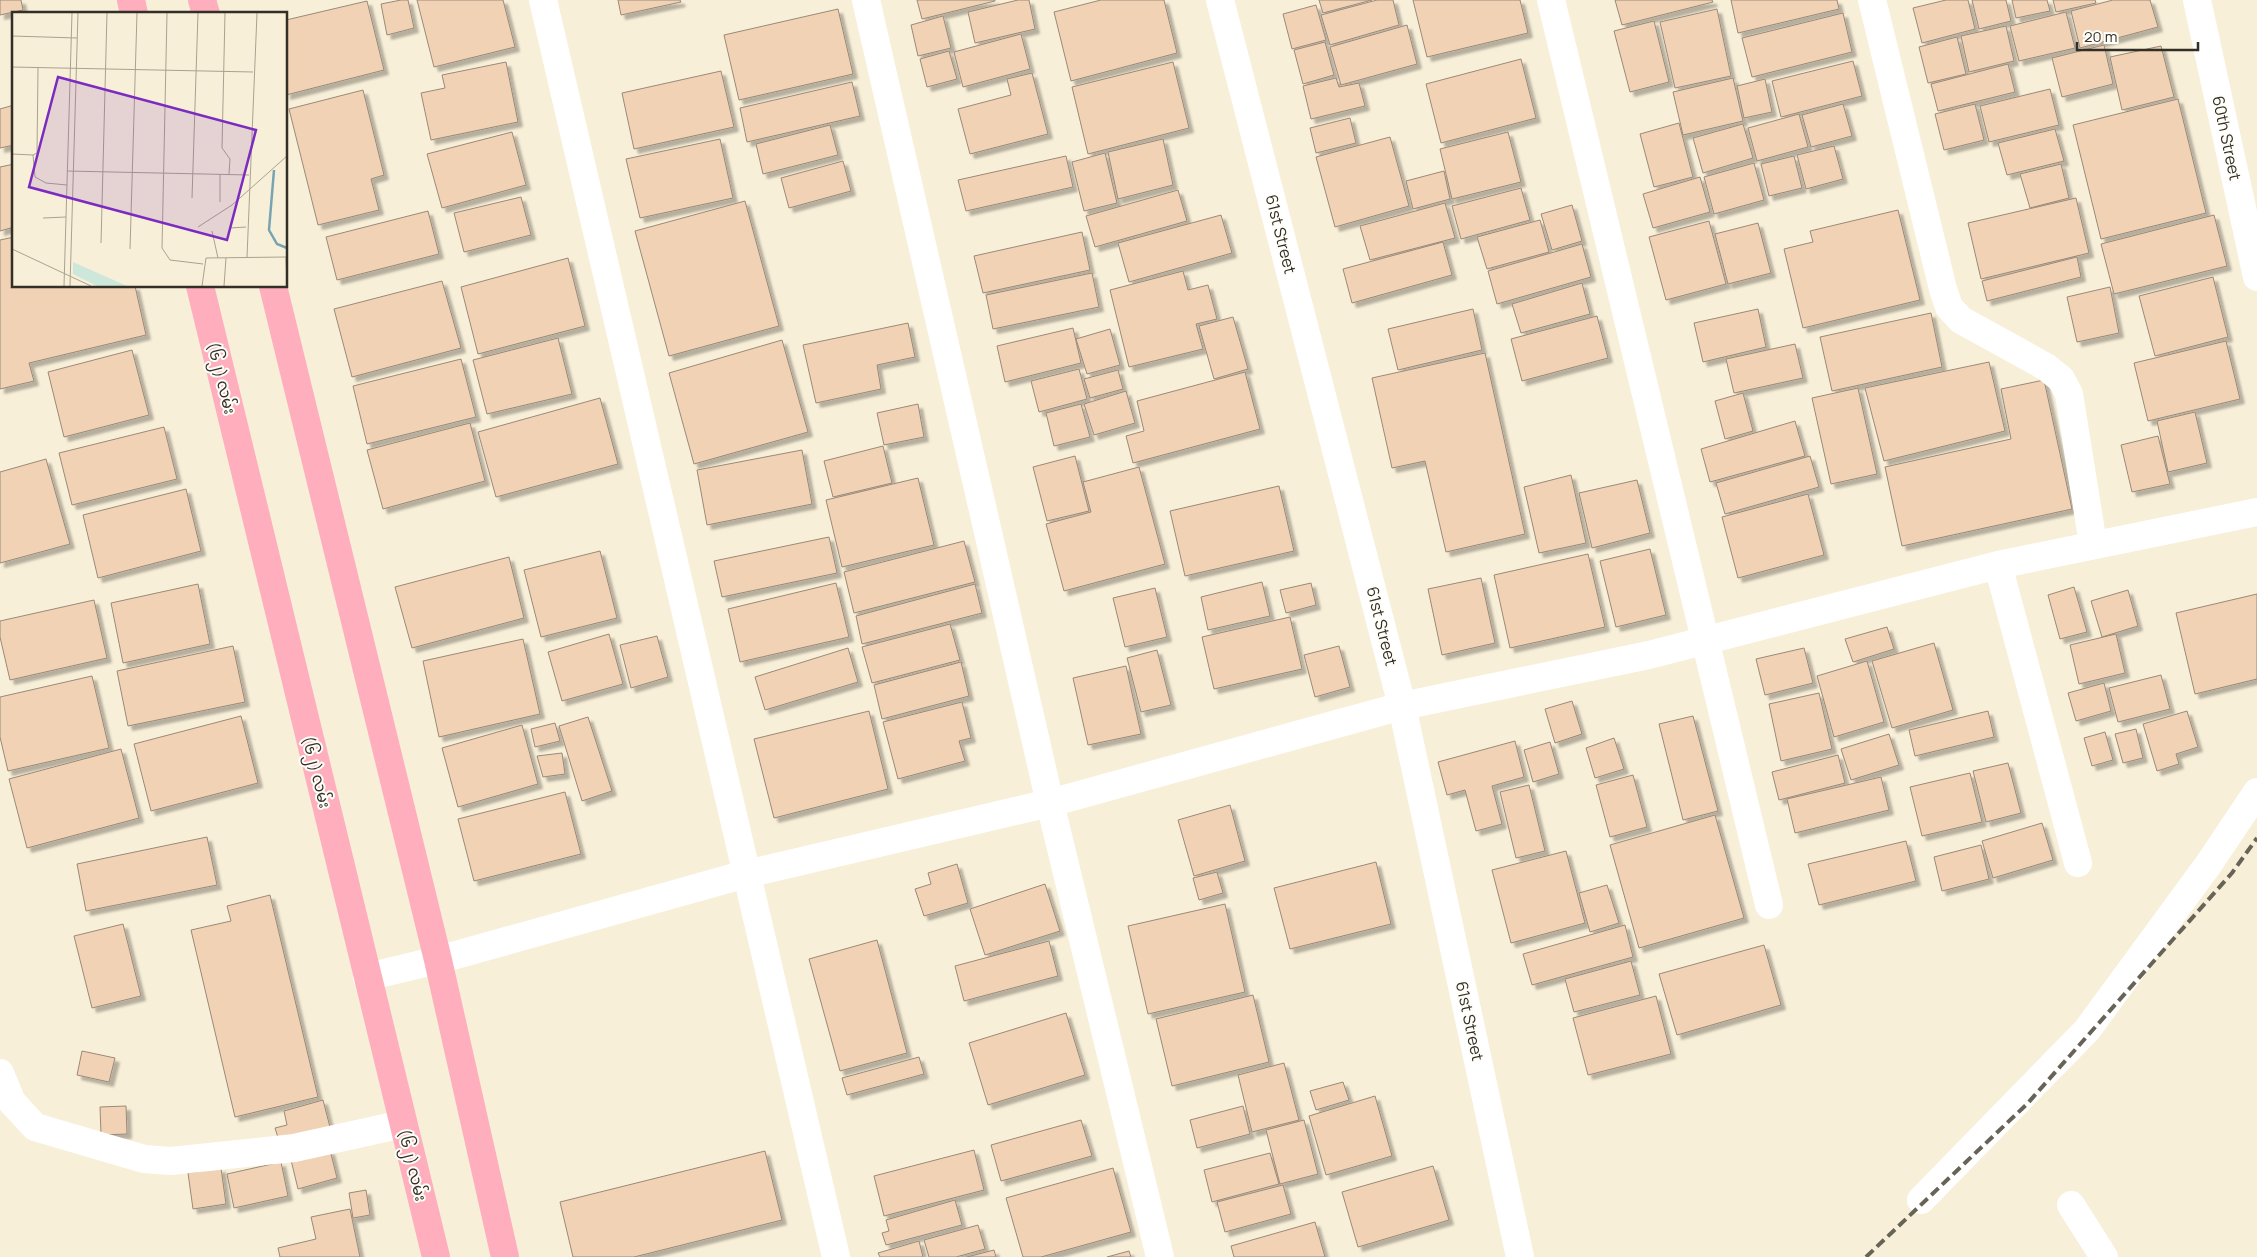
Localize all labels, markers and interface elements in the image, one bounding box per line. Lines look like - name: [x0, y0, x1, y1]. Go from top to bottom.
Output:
- inset map: [12, 12, 288, 288]
- scale bar: [2077, 20, 2198, 52]
- text: 20 m: [2084, 26, 2117, 47]
- street label: 60th Street: [2207, 94, 2247, 182]
- street label: 61st Street: [1261, 192, 1301, 276]
- street label: (၆၂) လမ်း: [200, 340, 242, 417]
- street label: 61st Street: [1362, 584, 1402, 668]
- street label: (၆၂) လမ်း: [295, 734, 337, 811]
- street label: 61st Street: [1451, 979, 1489, 1063]
- street label: (၆၂) လမ်း: [391, 1127, 433, 1204]

